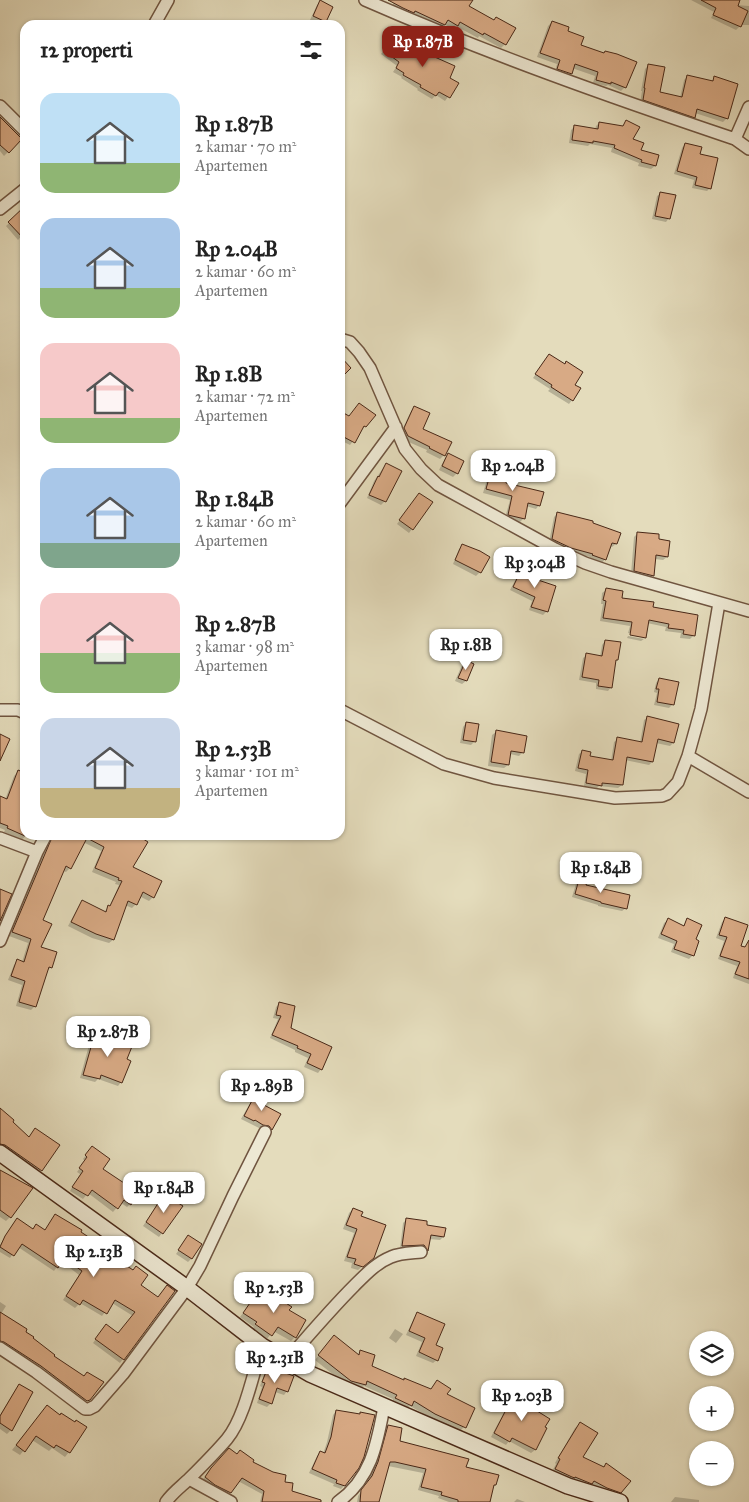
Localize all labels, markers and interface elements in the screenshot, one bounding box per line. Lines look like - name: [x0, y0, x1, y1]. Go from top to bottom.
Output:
- pin: Rp 1.87B: [371, 26, 475, 68]
- text: Rp 1.87B: [393, 32, 453, 51]
- icon: filters: [297, 36, 325, 64]
- text: 12 properti: [40, 37, 132, 63]
- text: Rp 1.87B: [195, 111, 274, 137]
- icon: home: [80, 113, 140, 173]
- text: 2 kamar · 70 m²: [195, 137, 297, 156]
- text: Apartemen: [195, 156, 268, 175]
- text: Rp 2.04B: [195, 236, 278, 262]
- icon: home: [80, 238, 140, 298]
- text: 2 kamar · 60 m²: [195, 262, 296, 281]
- text: Apartemen: [195, 281, 268, 300]
- text: Rp 1.8B: [195, 361, 263, 387]
- icon: home: [80, 363, 140, 423]
- text: 2 kamar · 72 m²: [195, 387, 295, 406]
- text: Apartemen: [195, 406, 268, 425]
- pin: Rp 2.04B: [461, 450, 565, 492]
- text: Rp 2.04B: [481, 456, 545, 475]
- text: Rp 1.84B: [195, 486, 274, 512]
- icon: home: [80, 488, 140, 548]
- text: 2 kamar · 60 m²: [195, 512, 296, 531]
- text: Apartemen: [195, 531, 268, 550]
- pin: Rp 3.04B: [483, 546, 587, 589]
- text: Rp 3.04B: [504, 553, 566, 572]
- text: Rp 2.87B: [195, 611, 276, 637]
- icon: home: [80, 613, 140, 673]
- pin: Rp 1.8B: [420, 628, 512, 671]
- text: Rp 1.8B: [440, 635, 492, 654]
- text: 3 kamar · 98 m²: [195, 637, 294, 656]
- text: Apartemen: [195, 656, 268, 675]
- text: Rp 2.53B: [195, 736, 272, 762]
- icon: home: [80, 738, 140, 798]
- text: 3 kamar · 101 m²: [195, 762, 299, 781]
- text: Apartemen: [195, 781, 268, 800]
- pin: Rp 1.84B: [549, 852, 653, 894]
- text: Rp 1.84B: [571, 858, 631, 877]
- pin: Rp 2.87B: [56, 1016, 160, 1058]
- text: Rp 2.87B: [77, 1022, 139, 1041]
- pin: Rp 2.89B: [210, 1070, 314, 1112]
- text: Rp 2.89B: [231, 1076, 293, 1095]
- pin: Rp 1.84B: [112, 1172, 216, 1214]
- text: Rp 1.84B: [134, 1178, 194, 1197]
- pin: Rp 2.13B: [42, 1236, 146, 1278]
- text: Rp 2.13B: [65, 1242, 123, 1261]
- pin: Rp 2.53B: [222, 1272, 326, 1314]
- text: Rp 2.53B: [245, 1278, 303, 1297]
- map controls: [689, 1331, 734, 1486]
- button: layers: [689, 1331, 734, 1376]
- pin: Rp 2.31B: [223, 1342, 327, 1384]
- text: Rp 2.31B: [246, 1348, 304, 1367]
- pin: Rp 2.03B: [470, 1380, 574, 1422]
- text: Rp 2.03B: [492, 1386, 552, 1405]
- button: +: [689, 1386, 734, 1431]
- button: −: [689, 1441, 734, 1486]

